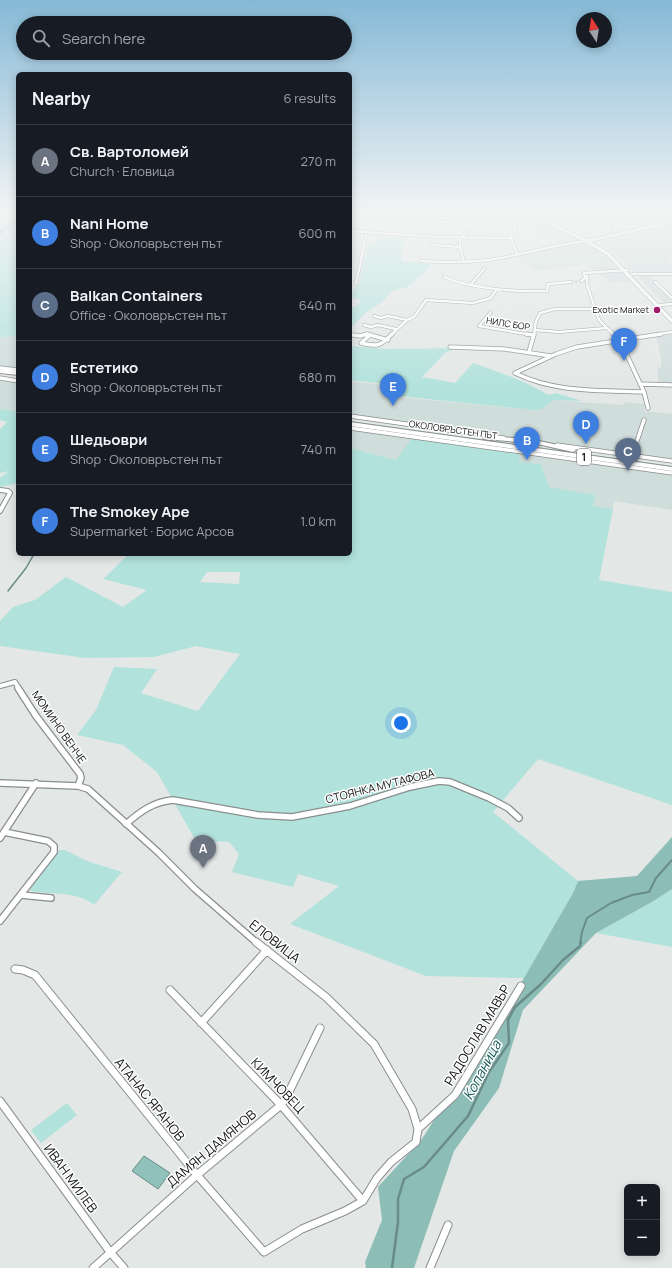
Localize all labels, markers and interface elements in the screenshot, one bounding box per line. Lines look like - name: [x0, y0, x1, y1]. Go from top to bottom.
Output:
- north arrow: [576, 12, 612, 48]
- search box: [16, 16, 352, 60]
- icon: search: [30, 27, 52, 49]
- text: Search here: [62, 28, 145, 49]
- text: Nearby: [32, 87, 90, 110]
- text: 6 results: [284, 89, 336, 107]
- text: Св. Вартоломей: [70, 141, 189, 162]
- text: A: [41, 152, 49, 170]
- text: 270 m: [301, 152, 336, 170]
- text: Church · Еловица: [70, 162, 175, 180]
- text: Nani Home: [70, 213, 148, 234]
- text: B: [41, 224, 49, 242]
- text: 600 m: [298, 224, 336, 242]
- text: Shop · Околовръстен път: [70, 234, 223, 252]
- text: Balkan Containers: [70, 285, 203, 306]
- text: C: [40, 296, 50, 314]
- text: 640 m: [299, 296, 336, 314]
- place label: Exotic Market: [592, 303, 649, 316]
- marker: Exotic Market: [652, 305, 662, 315]
- text: Office · Околовръстен път: [70, 306, 227, 324]
- street label: НИЛС БОР: [485, 314, 531, 333]
- pin: F: [611, 328, 637, 361]
- text: Естетико: [70, 357, 138, 378]
- text: D: [40, 368, 50, 386]
- text: 680 m: [299, 368, 336, 386]
- pin: E: [380, 373, 406, 406]
- text: Shop · Околовръстен път: [70, 378, 223, 396]
- pin: D: [573, 411, 599, 444]
- street label: ОКОЛОВРЪСТЕН ПЪТ: [408, 417, 499, 442]
- pin: B: [514, 427, 540, 460]
- text: Шедьоври: [70, 429, 147, 450]
- pin: C: [615, 438, 641, 471]
- text: E: [41, 440, 49, 458]
- text: 740 m: [301, 440, 336, 458]
- road number: 1: [577, 449, 591, 465]
- text: Shop · Околовръстен път: [70, 450, 223, 468]
- text: The Smokey Ape: [70, 501, 190, 522]
- text: F: [42, 512, 48, 530]
- text: 1.0 km: [300, 512, 336, 530]
- text: Supermarket · Борис Арсов: [70, 522, 234, 540]
- street label: МОМИНО ВЕНЧЕ: [29, 687, 90, 766]
- your location: [391, 713, 411, 733]
- street label: СТОЯНКА МУТАФОВА: [324, 765, 436, 806]
- pin: A: [190, 835, 216, 868]
- street label: ЕЛОВИЦА: [246, 915, 304, 967]
- street label: РАДОСЛАВ МАВЪР: [440, 981, 514, 1089]
- water label: Копаница: [458, 1036, 506, 1103]
- street label: АТАНАС ЯРАНОВ: [111, 1054, 189, 1144]
- street label: КИМЧОВЕЦ: [247, 1054, 309, 1117]
- street label: ДАМЯН ДАМЯНОВ: [162, 1105, 260, 1191]
- street label: ИВАН МИЛЕВ: [40, 1140, 102, 1216]
- map controls: [624, 1184, 660, 1256]
- button: +: [624, 1184, 660, 1220]
- button: −: [624, 1220, 660, 1256]

